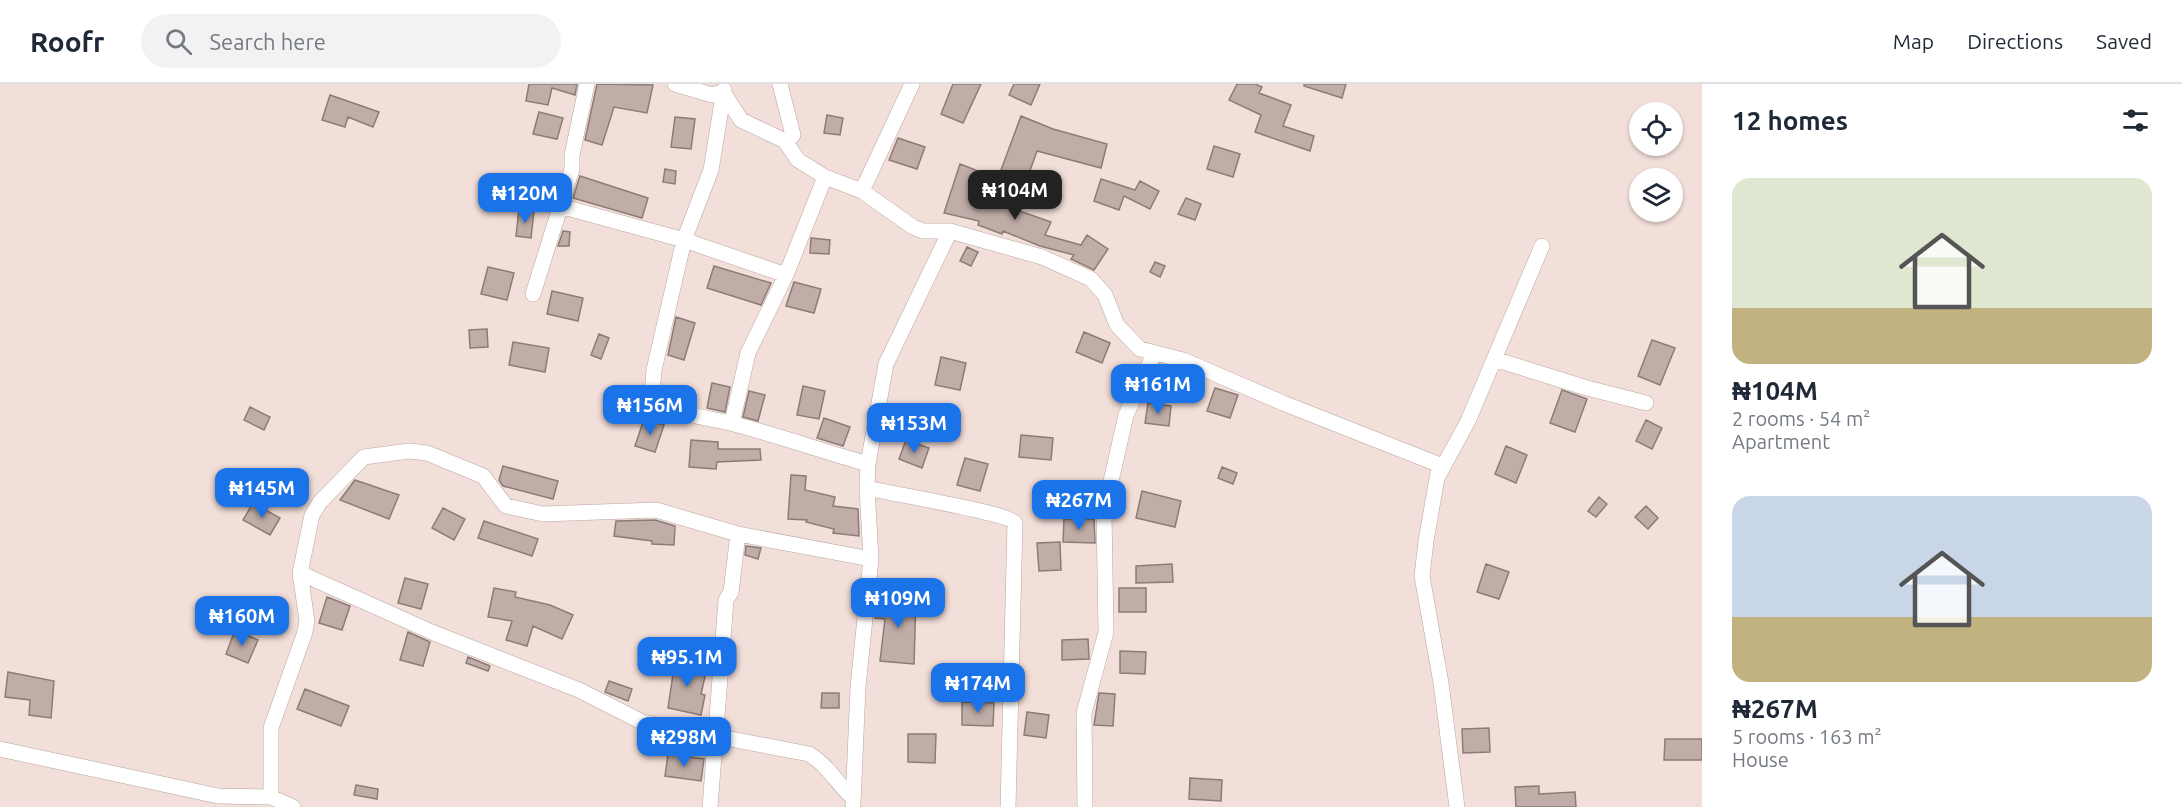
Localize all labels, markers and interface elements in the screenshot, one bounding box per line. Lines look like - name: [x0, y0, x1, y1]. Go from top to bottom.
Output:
- search box: [141, 14, 561, 68]
- icon: search: [162, 25, 195, 58]
- text: Roofr: [30, 26, 105, 57]
- text: Search here: [210, 29, 326, 54]
- text: Map: [1893, 29, 1934, 53]
- text: Directions: [1967, 29, 2063, 53]
- text: Saved: [2096, 29, 2152, 53]
- map controls: [1629, 102, 1683, 222]
- button: locate: [1629, 102, 1683, 156]
- icon: filters: [2119, 104, 2152, 137]
- text: 12 homes: [1732, 106, 1848, 135]
- button: layers: [1629, 168, 1683, 222]
- pin: ₦104M: [973, 170, 1057, 221]
- pin: ₦120M: [483, 173, 567, 224]
- text: ₦104M: [982, 178, 1048, 201]
- text: ₦120M: [492, 181, 558, 204]
- icon: home: [1888, 217, 1996, 325]
- pin: ₦161M: [1116, 364, 1200, 415]
- text: ₦161M: [1125, 372, 1191, 395]
- text: ₦104M: [1732, 376, 1818, 405]
- pin: ₦156M: [608, 385, 692, 436]
- text: ₦156M: [617, 393, 683, 416]
- pin: ₦153M: [872, 403, 956, 454]
- text: 2 rooms · 54 m²: [1732, 407, 1870, 430]
- text: ₦153M: [881, 411, 947, 434]
- text: Apartment: [1732, 430, 1830, 453]
- pin: ₦145M: [220, 468, 304, 519]
- text: ₦145M: [229, 476, 295, 499]
- pin: ₦267M: [1037, 480, 1121, 531]
- text: ₦267M: [1046, 488, 1112, 511]
- icon: home: [1888, 535, 1996, 643]
- pin: ₦109M: [856, 578, 940, 629]
- text: ₦109M: [865, 586, 931, 609]
- pin: ₦160M: [200, 596, 284, 647]
- text: ₦160M: [209, 604, 275, 627]
- pin: ₦95.1M: [638, 637, 736, 688]
- text: ₦95.1M: [651, 645, 723, 668]
- pin: ₦174M: [936, 663, 1020, 714]
- text: ₦174M: [945, 671, 1011, 694]
- text: ₦267M: [1732, 694, 1818, 723]
- pin: ₦298M: [642, 717, 726, 768]
- text: ₦298M: [651, 725, 717, 748]
- text: 5 rooms · 163 m²: [1732, 725, 1882, 748]
- text: House: [1732, 748, 1789, 771]

